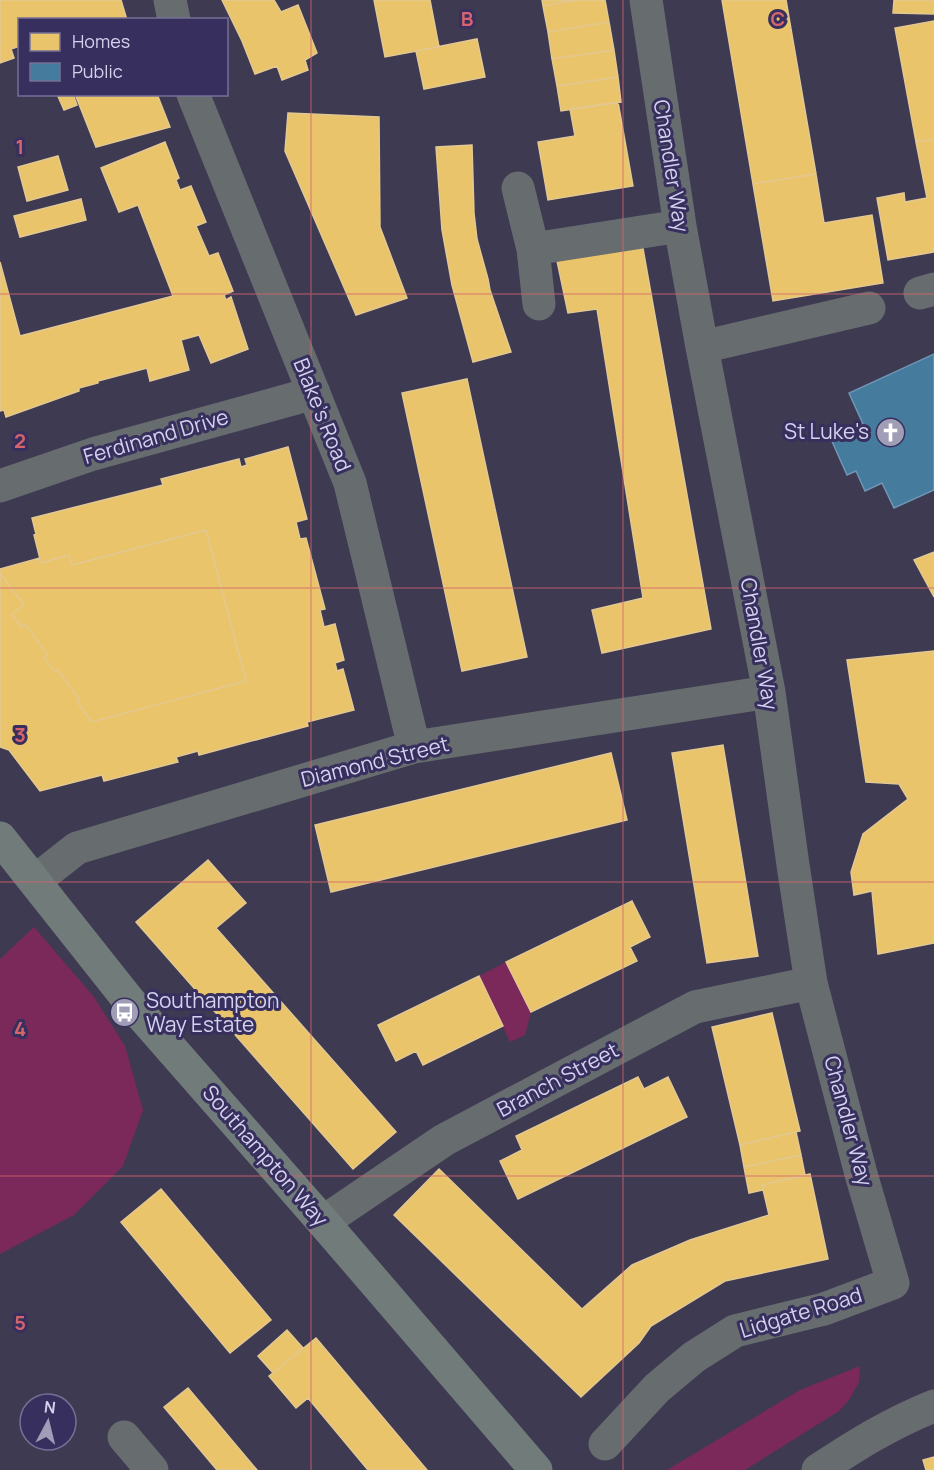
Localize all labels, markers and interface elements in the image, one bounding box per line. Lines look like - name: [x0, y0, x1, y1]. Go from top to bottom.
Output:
- text: B: [461, 5, 474, 32]
- text: C: [771, 5, 785, 32]
- legend: [18, 18, 228, 96]
- text: Homes: [72, 29, 130, 53]
- text: Public: [72, 59, 123, 83]
- street label: Chandler Way: [648, 98, 696, 234]
- text: 1: [16, 133, 24, 160]
- street label: Blake's Road: [287, 354, 358, 475]
- street label: Ferdinand Drive: [80, 402, 231, 470]
- church icon: St Luke's: [874, 416, 906, 448]
- place label: St Luke's: [784, 417, 869, 445]
- text: 2: [14, 427, 26, 454]
- street label: Chandler Way: [735, 576, 785, 712]
- text: 3: [14, 721, 26, 748]
- street label: Diamond Street: [298, 729, 452, 793]
- place label: Southampton Way Estate: [146, 986, 280, 1038]
- bus stop icon: Southampton Way Estate: [109, 997, 141, 1029]
- text: 4: [14, 1015, 26, 1042]
- street label: Branch Street: [492, 1035, 623, 1123]
- street label: Chandler Way: [818, 1053, 880, 1189]
- street label: Southampton Way: [197, 1079, 335, 1232]
- street label: Lidgate Road: [736, 1280, 865, 1344]
- text: 5: [14, 1309, 26, 1336]
- north arrow: [18, 1392, 78, 1452]
- text: N: [43, 1395, 57, 1419]

